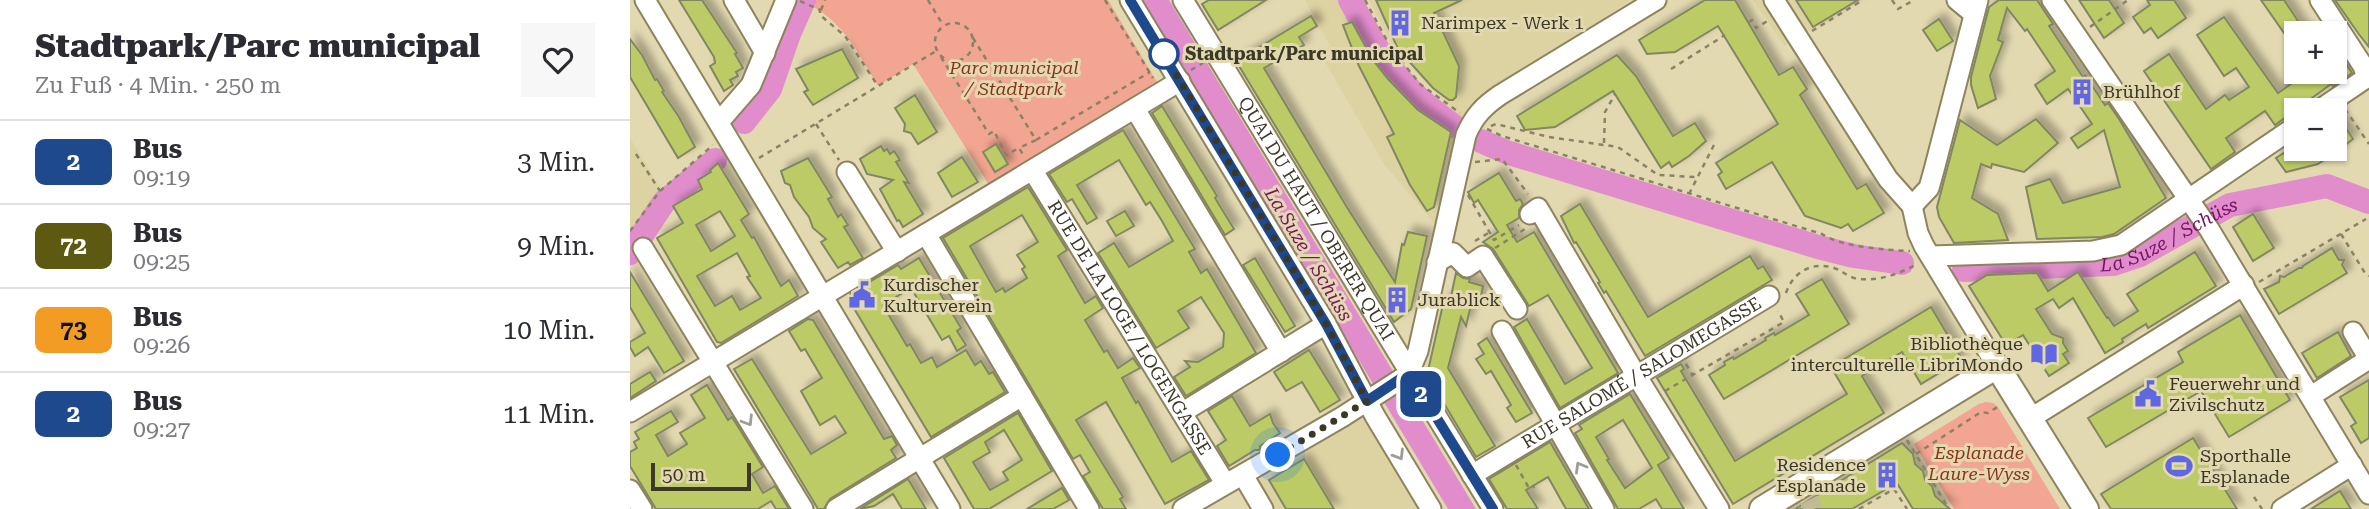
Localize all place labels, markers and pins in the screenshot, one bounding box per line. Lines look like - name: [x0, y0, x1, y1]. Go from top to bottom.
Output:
- building icon: Narimpex - Werk 1: [1385, 8, 1415, 38]
- place label: Narimpex - Werk 1: [1421, 12, 1584, 33]
- marker: Stadtpark/Parc municipal: [1149, 39, 1179, 69]
- place label: Stadtpark/Parc municipal: [1185, 43, 1423, 64]
- building icon: Brühlhof: [2067, 77, 2097, 107]
- place label: Brühlhof: [2103, 81, 2181, 102]
- place label: Kurdischer Kulturverein: [883, 274, 993, 316]
- public building icon: Kurdischer Kulturverein: [847, 280, 877, 310]
- building icon: Jurablick: [1382, 285, 1412, 315]
- place label: Jurablick: [1418, 289, 1501, 310]
- place label: Bibliothèque interculturelle LibriMondo: [1791, 333, 2023, 375]
- library icon: Bibliothèque interculturelle LibriMondo: [2029, 339, 2059, 369]
- place label: Feuerwehr und Zivilschutz: [2169, 373, 2300, 415]
- public building icon: Feuerwehr und Zivilschutz: [2133, 379, 2163, 409]
- place label: Sporthalle Esplanade: [2200, 445, 2291, 487]
- sports icon: Sporthalle Esplanade: [2164, 451, 2194, 481]
- place label: Residence Esplanade: [1776, 454, 1866, 496]
- building icon: Residence Esplanade: [1872, 460, 1902, 490]

